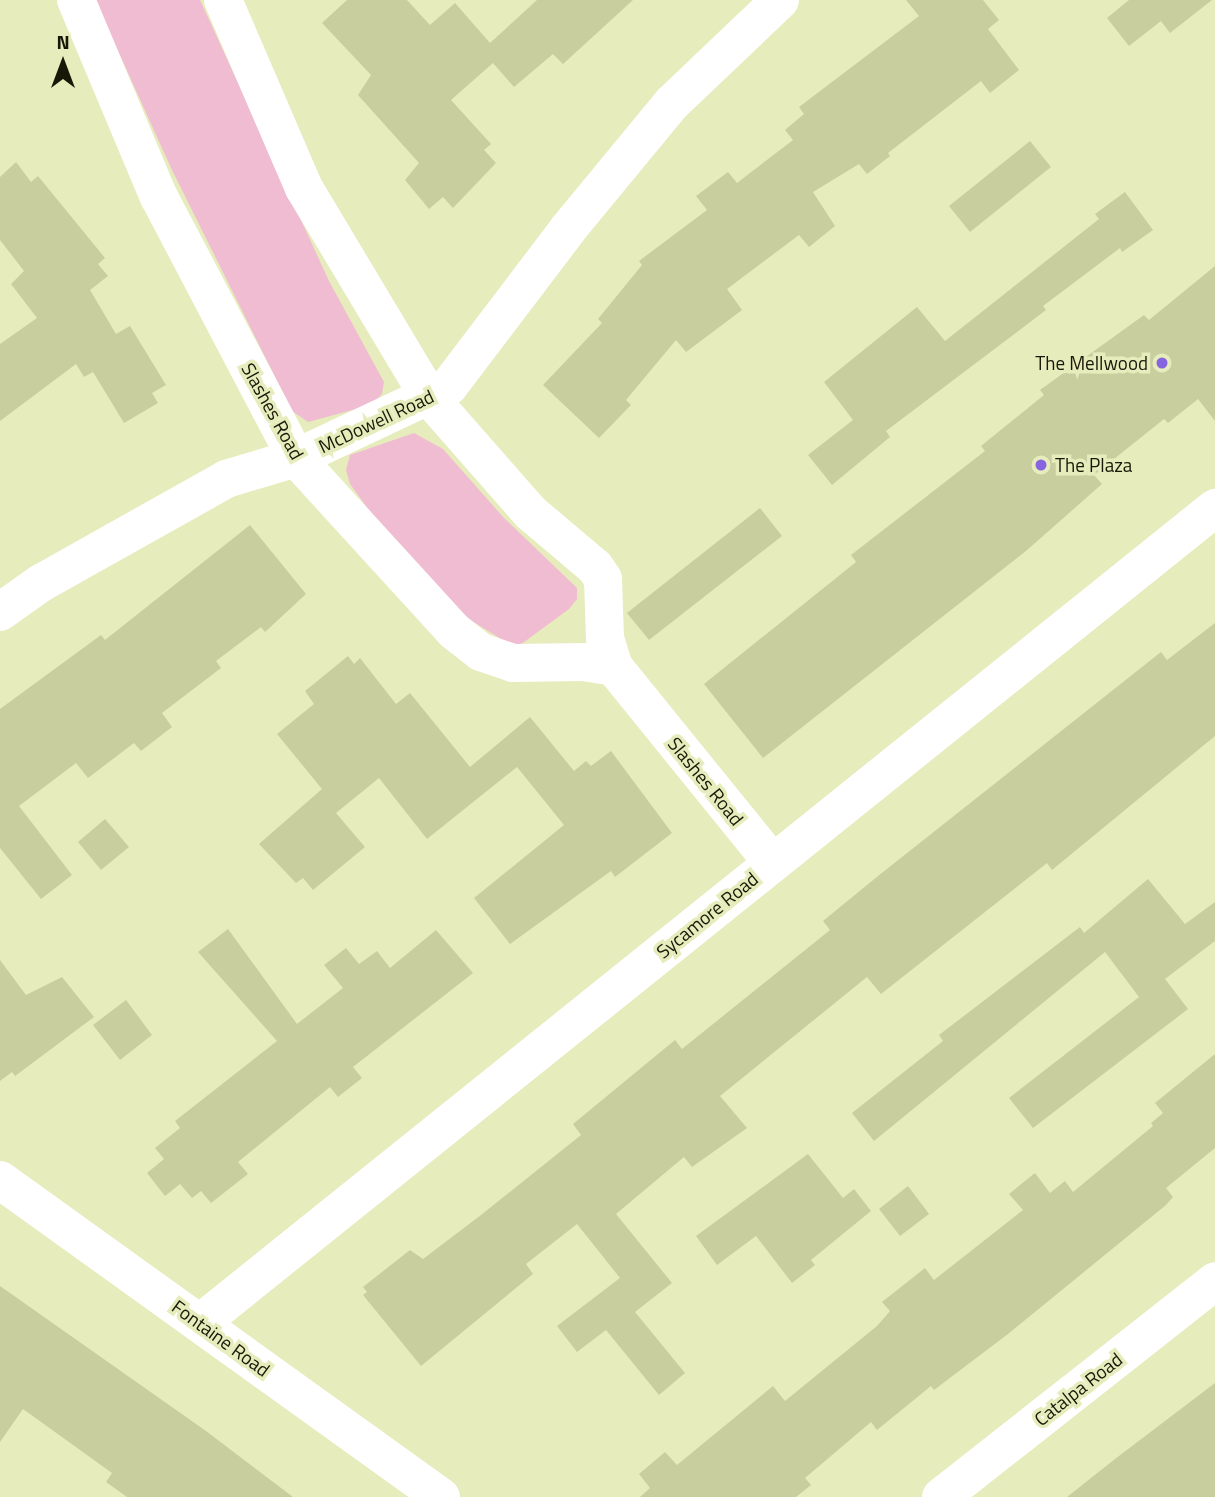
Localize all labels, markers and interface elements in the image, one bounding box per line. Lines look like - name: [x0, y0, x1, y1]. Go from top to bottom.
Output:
- text: N: [56, 27, 70, 56]
- north arrow: [28, 28, 98, 98]
- place label: The Mellwood: [1035, 352, 1148, 374]
- marker: The Mellwood: [1154, 355, 1170, 371]
- street label: Slashes Road: [237, 359, 309, 463]
- street label: McDowell Road: [315, 384, 437, 458]
- place label: The Plaza: [1055, 454, 1132, 476]
- marker: The Plaza: [1033, 457, 1049, 473]
- street label: Slashes Road: [663, 732, 749, 830]
- street label: Sycamore Road: [652, 867, 762, 963]
- street label: Fontaine Road: [168, 1295, 274, 1381]
- street label: Catalpa Road: [1030, 1348, 1126, 1430]

